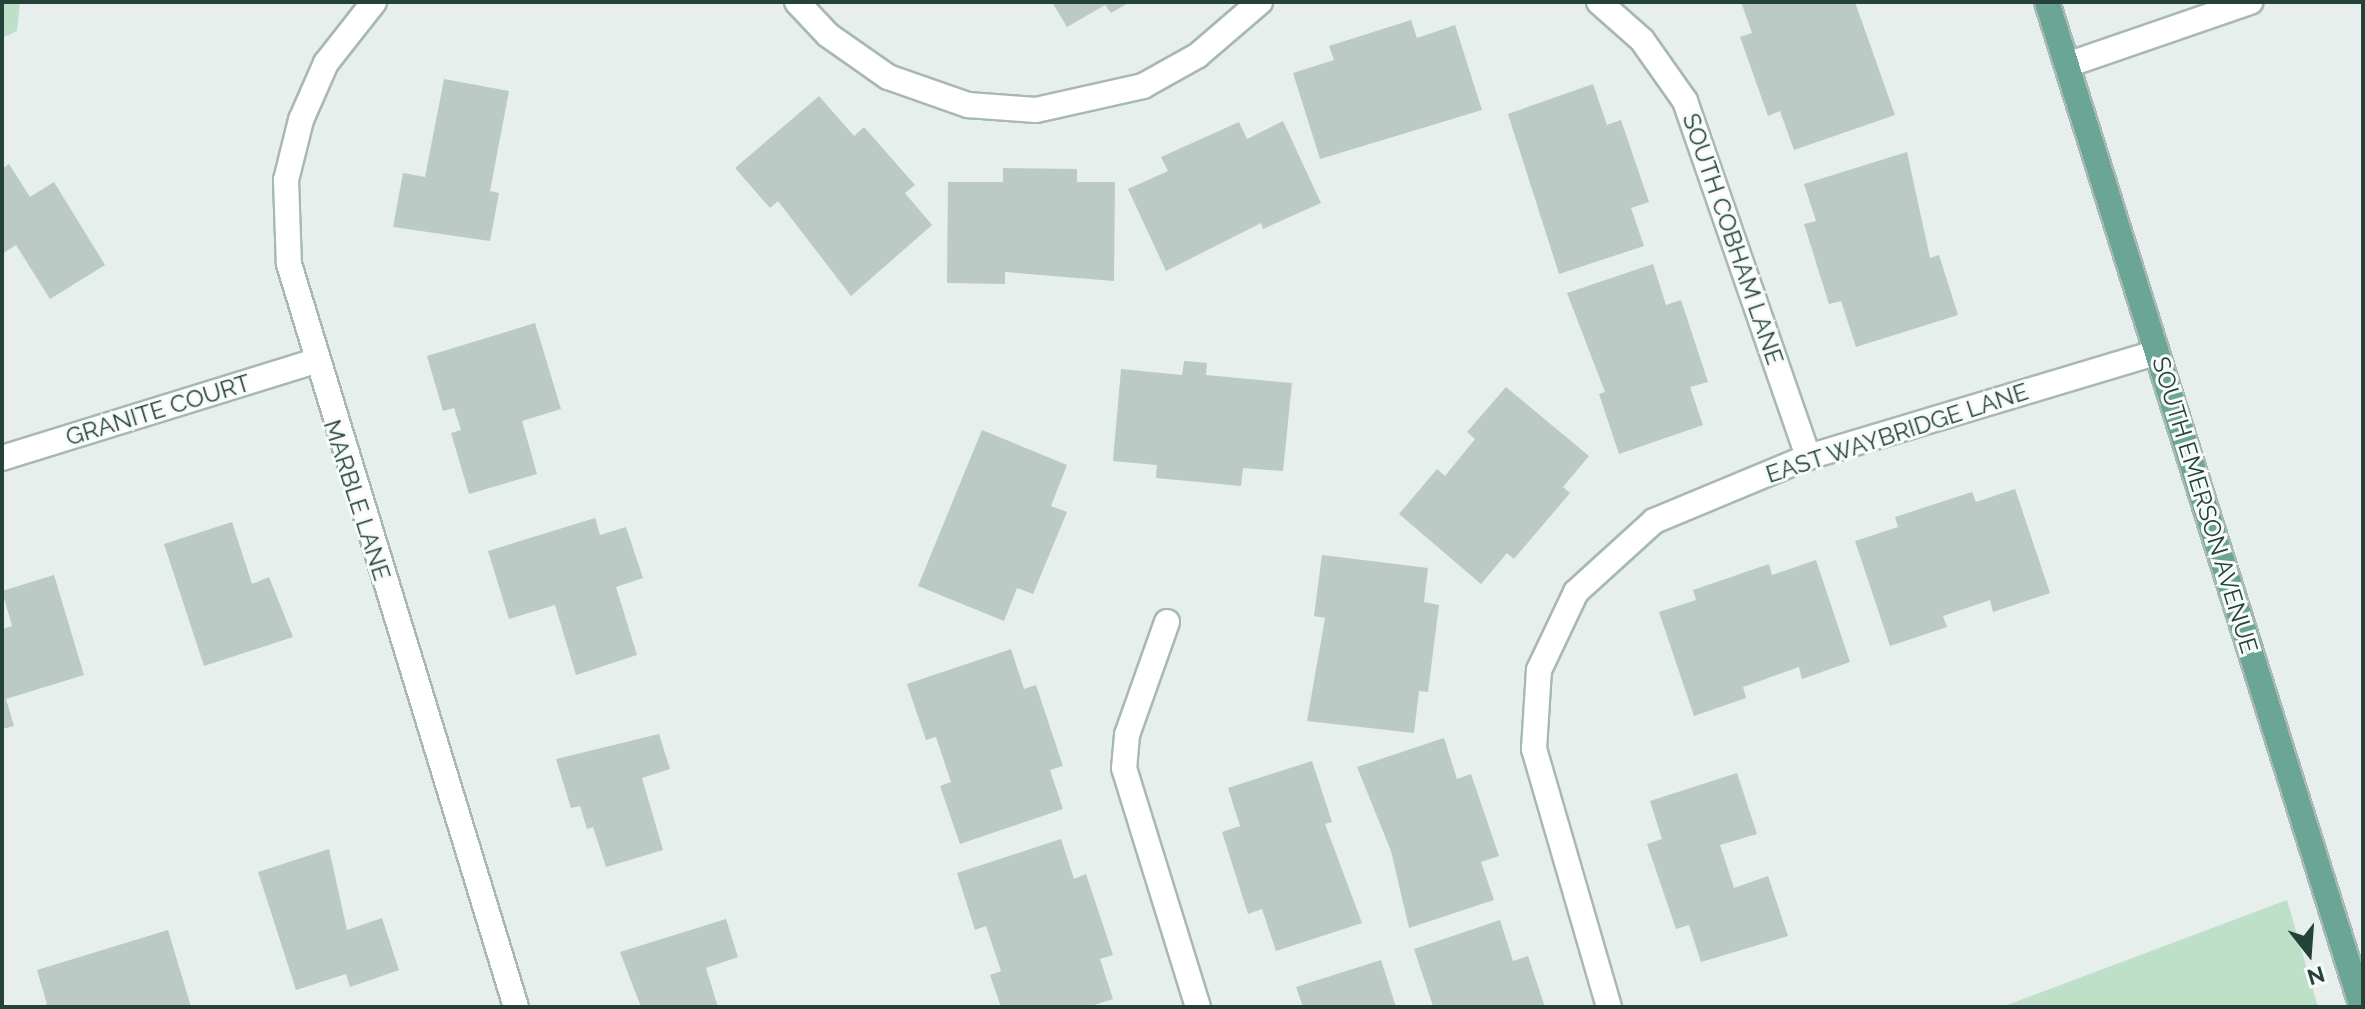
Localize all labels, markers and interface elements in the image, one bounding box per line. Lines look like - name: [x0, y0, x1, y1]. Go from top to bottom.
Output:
- street label: SOUTH COBHAM LANE: [1676, 110, 1790, 368]
- street label: SOUTH EMERSON AVENUE: [2146, 353, 2264, 657]
- street label: GRANITE COURT: [62, 368, 254, 452]
- street label: EAST WAYBRIDGE LANE: [1762, 377, 2032, 489]
- street label: MARBLE LANE: [317, 416, 397, 584]
- north arrow: [2269, 913, 2349, 993]
- text: N: [2304, 961, 2328, 991]

